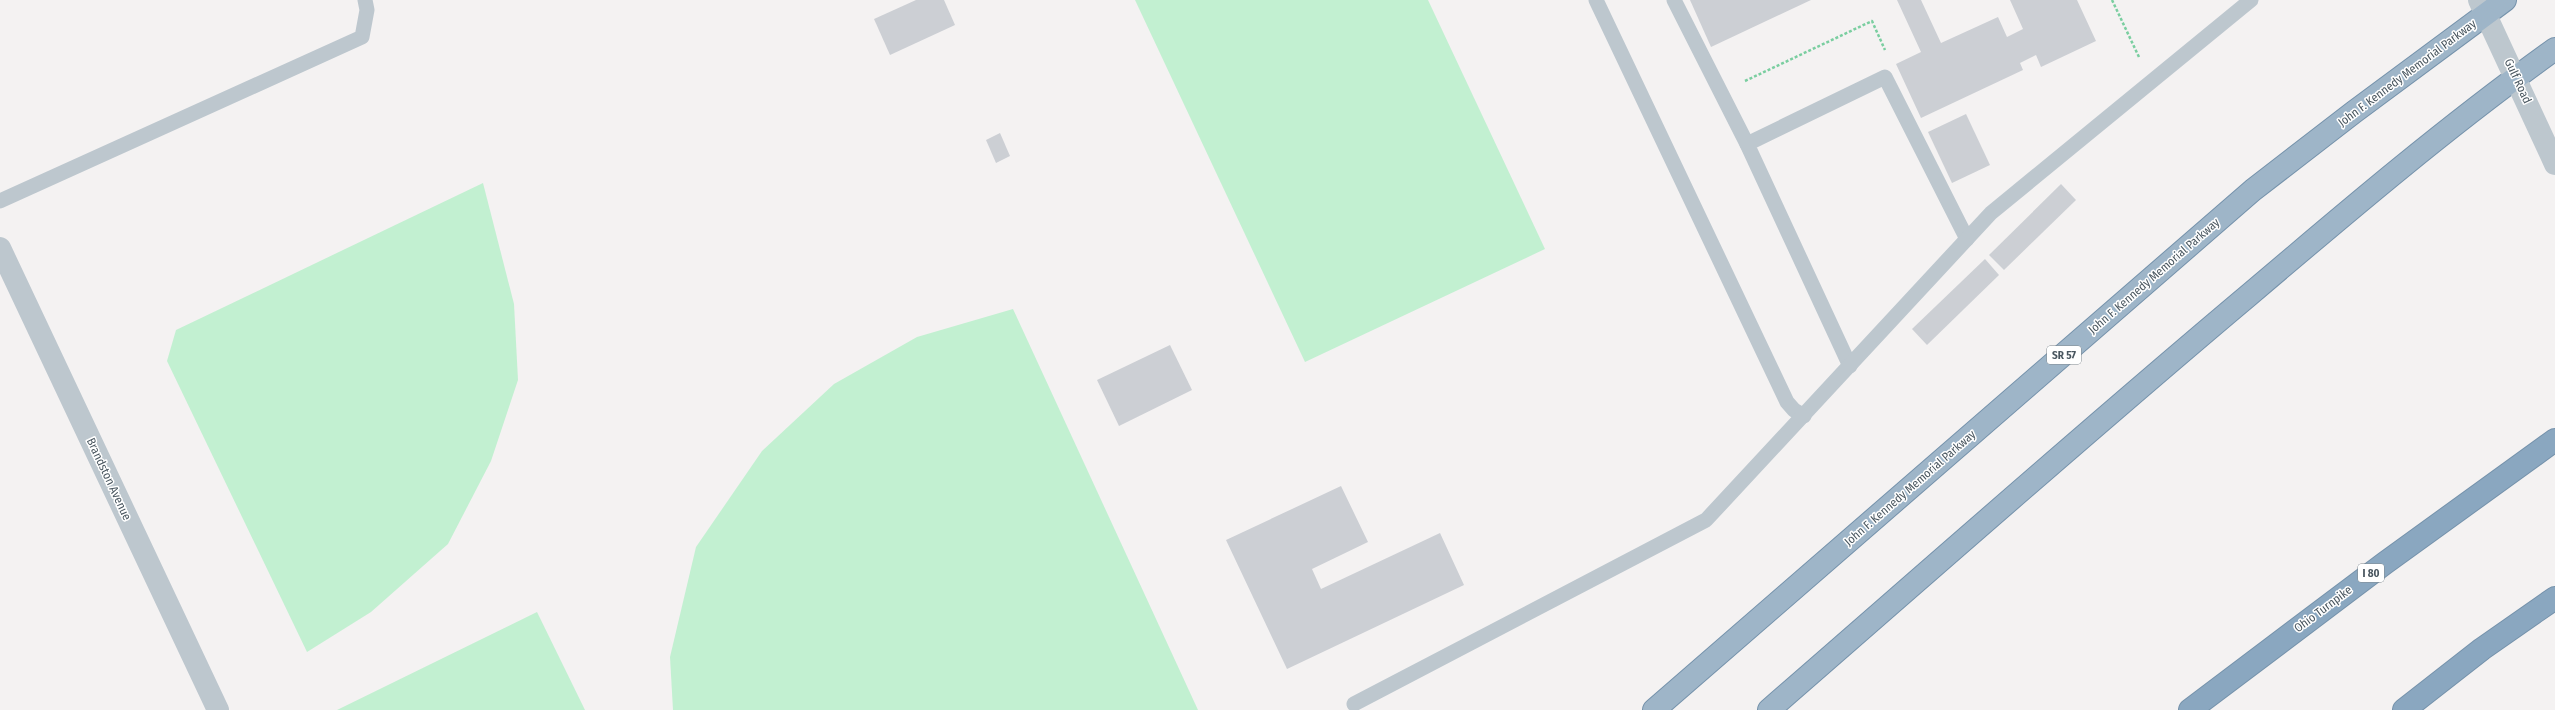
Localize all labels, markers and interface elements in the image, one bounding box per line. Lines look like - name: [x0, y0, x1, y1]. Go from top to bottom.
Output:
- street label: John F. Kennedy Memorial Parkway: [2335, 16, 2479, 129]
- street label: Gulf Road: [2502, 56, 2534, 106]
- street label: John F. Kennedy Memorial Parkway: [2086, 215, 2223, 337]
- road number: SR 57: [2047, 346, 2081, 364]
- street label: John F. Kennedy Memorial Parkway: [1842, 427, 1979, 549]
- street label: Brandston Avenue: [84, 436, 134, 523]
- road number: I 80: [2358, 564, 2384, 582]
- street label: Ohio Turnpike: [2291, 583, 2355, 635]

